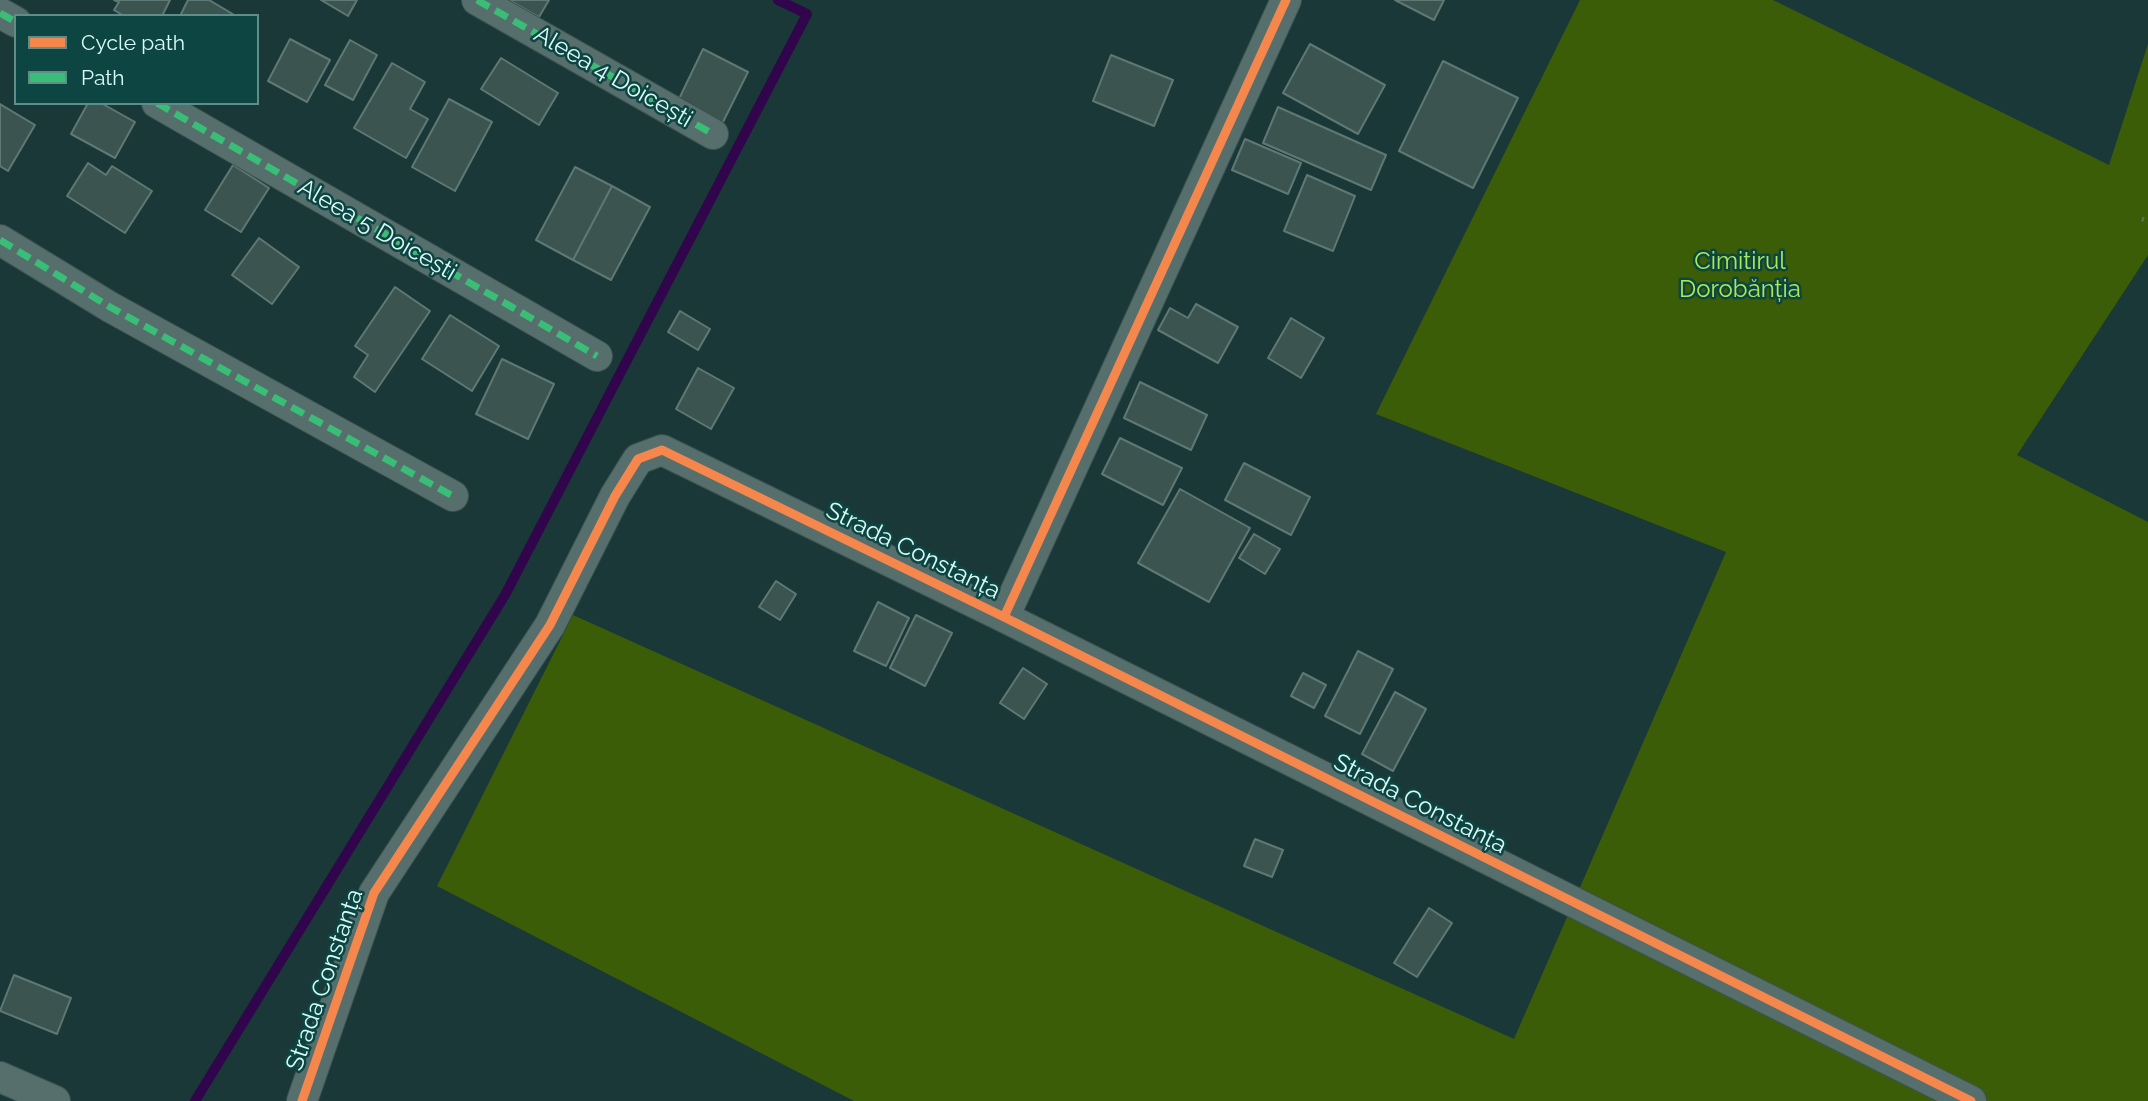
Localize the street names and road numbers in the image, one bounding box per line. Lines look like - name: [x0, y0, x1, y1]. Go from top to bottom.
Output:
- street label: Aleea 4 Doicești: [529, 20, 697, 134]
- street label: Aleea 5 Doicești: [293, 173, 461, 287]
- street label: Strada Constanța: [821, 496, 1005, 606]
- street label: Strada Constanța: [1329, 748, 1511, 860]
- street label: Strada Constanța: [280, 885, 370, 1075]

